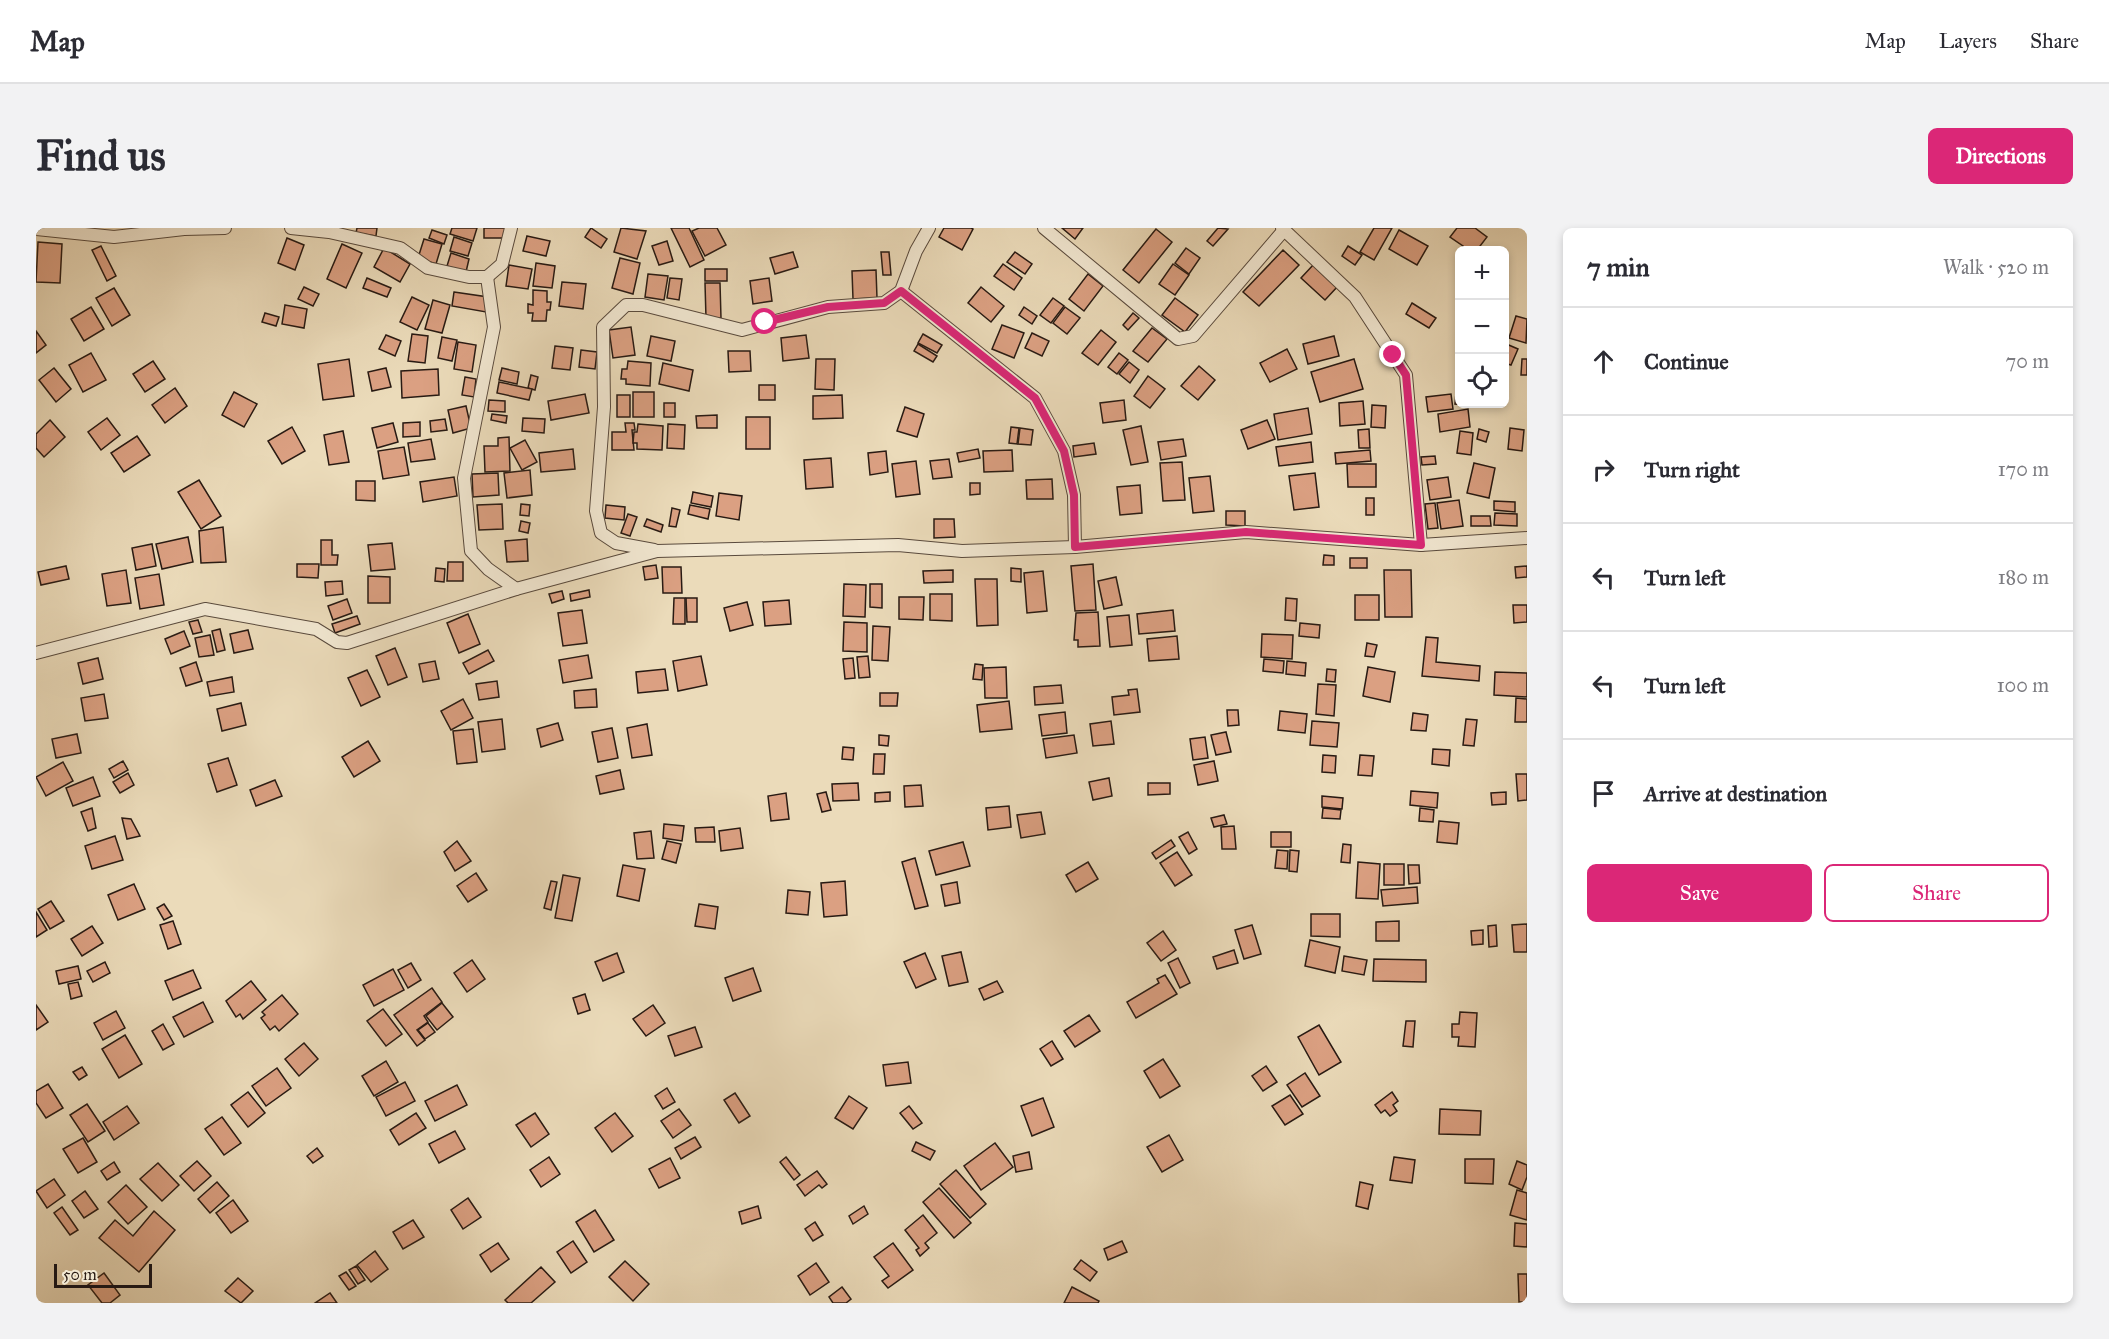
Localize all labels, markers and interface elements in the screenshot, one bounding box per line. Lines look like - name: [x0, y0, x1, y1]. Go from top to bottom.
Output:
- text: Map: [30, 24, 85, 59]
- text: Map: [1865, 28, 1906, 54]
- text: Layers: [1939, 28, 1997, 54]
- text: Share: [2030, 28, 2079, 54]
- button: Directions: [1928, 128, 2073, 184]
- text: Find us: [36, 130, 166, 182]
- map controls: [1455, 246, 1509, 408]
- button: +: [1455, 246, 1509, 300]
- text: 7 min: [1587, 251, 1650, 283]
- text: Walk · 520 m: [1943, 255, 2049, 279]
- button: −: [1455, 300, 1509, 354]
- route start: [751, 308, 777, 334]
- route end: [1379, 341, 1405, 367]
- icon: ahead: [1587, 345, 1620, 378]
- text: Continue: [1644, 348, 1729, 375]
- text: 70 m: [2006, 349, 2049, 373]
- button: locate: [1455, 354, 1509, 408]
- icon: right: [1587, 453, 1620, 486]
- text: Turn right: [1644, 456, 1740, 483]
- text: 170 m: [1998, 457, 2049, 481]
- icon: left: [1587, 561, 1620, 594]
- text: Turn left: [1644, 564, 1726, 591]
- text: 180 m: [1998, 565, 2049, 589]
- icon: left: [1587, 669, 1620, 702]
- text: Turn left: [1644, 672, 1726, 699]
- text: 100 m: [1997, 673, 2049, 697]
- icon: arrive: [1587, 777, 1620, 810]
- text: Arrive at destination: [1644, 780, 1827, 807]
- button: Save: [1587, 864, 1812, 922]
- button: Share: [1824, 864, 2049, 922]
- scale bar: [54, 1261, 152, 1288]
- text: 50 m: [63, 1265, 97, 1284]

